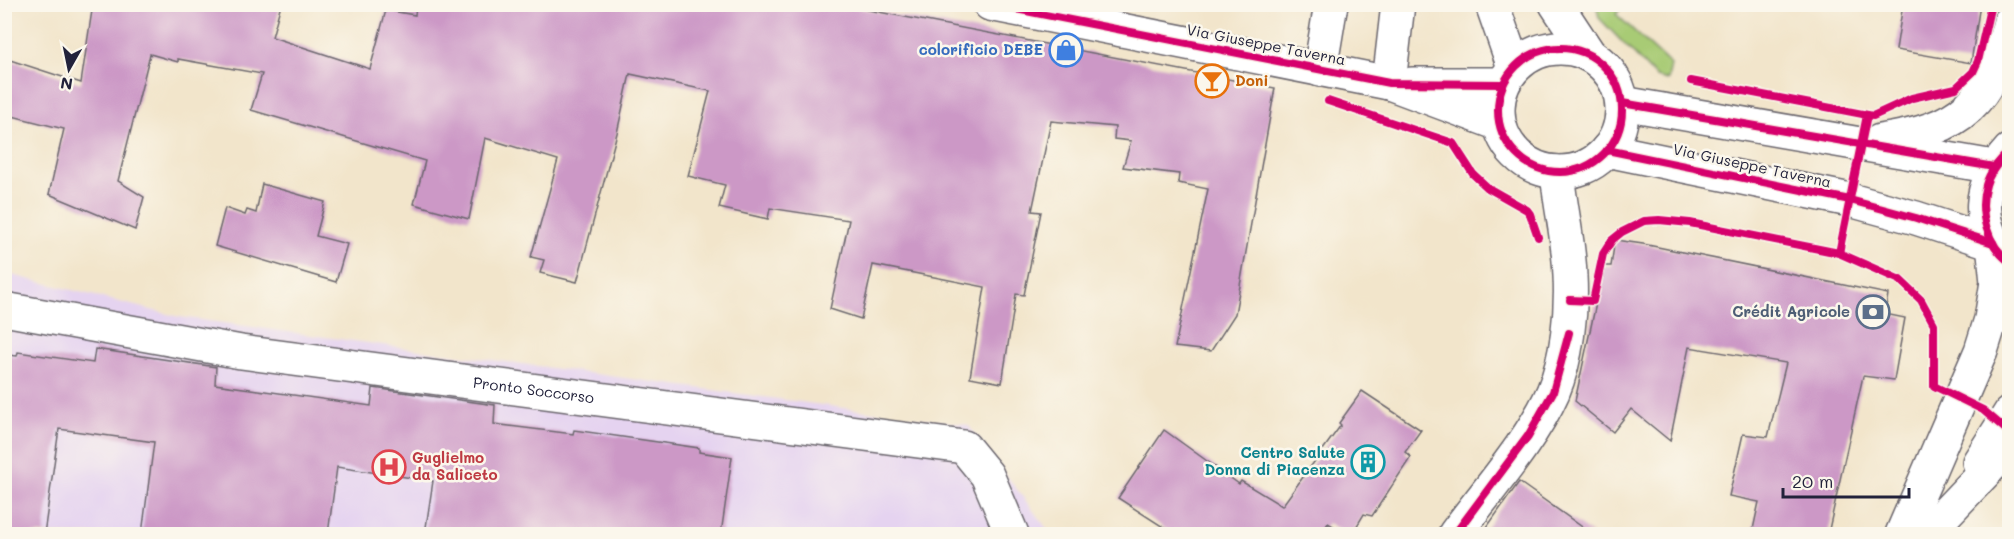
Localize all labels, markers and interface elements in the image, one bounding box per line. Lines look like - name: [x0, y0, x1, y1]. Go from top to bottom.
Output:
- street label: Via Giuseppe Taverna: [1185, 19, 1347, 69]
- shop icon: colorificio DEBE: [1048, 32, 1084, 68]
- north arrow: [39, 39, 99, 99]
- place label: colorificio DEBE: [919, 39, 1043, 59]
- bar icon: Doni: [1194, 63, 1230, 99]
- place label: Doni: [1235, 70, 1269, 90]
- text: N: [59, 73, 74, 96]
- street label: Via Giuseppe Taverna: [1671, 138, 1833, 192]
- bank icon: Crédit Agricole: [1855, 294, 1891, 330]
- place label: Crédit Agricole: [1732, 301, 1850, 321]
- street label: Pronto Soccorso: [472, 372, 596, 407]
- place label: Centro Salute Donna di Piacenza: [1205, 442, 1345, 479]
- building icon: Centro Salute Donna di Piacenza: [1350, 444, 1386, 480]
- place label: Guglielmo da Saliceto: [412, 447, 498, 484]
- hospital icon: Guglielmo da Saliceto: [371, 449, 407, 485]
- scale bar: [1783, 461, 1909, 499]
- text: 20 m: [1792, 469, 1833, 493]

